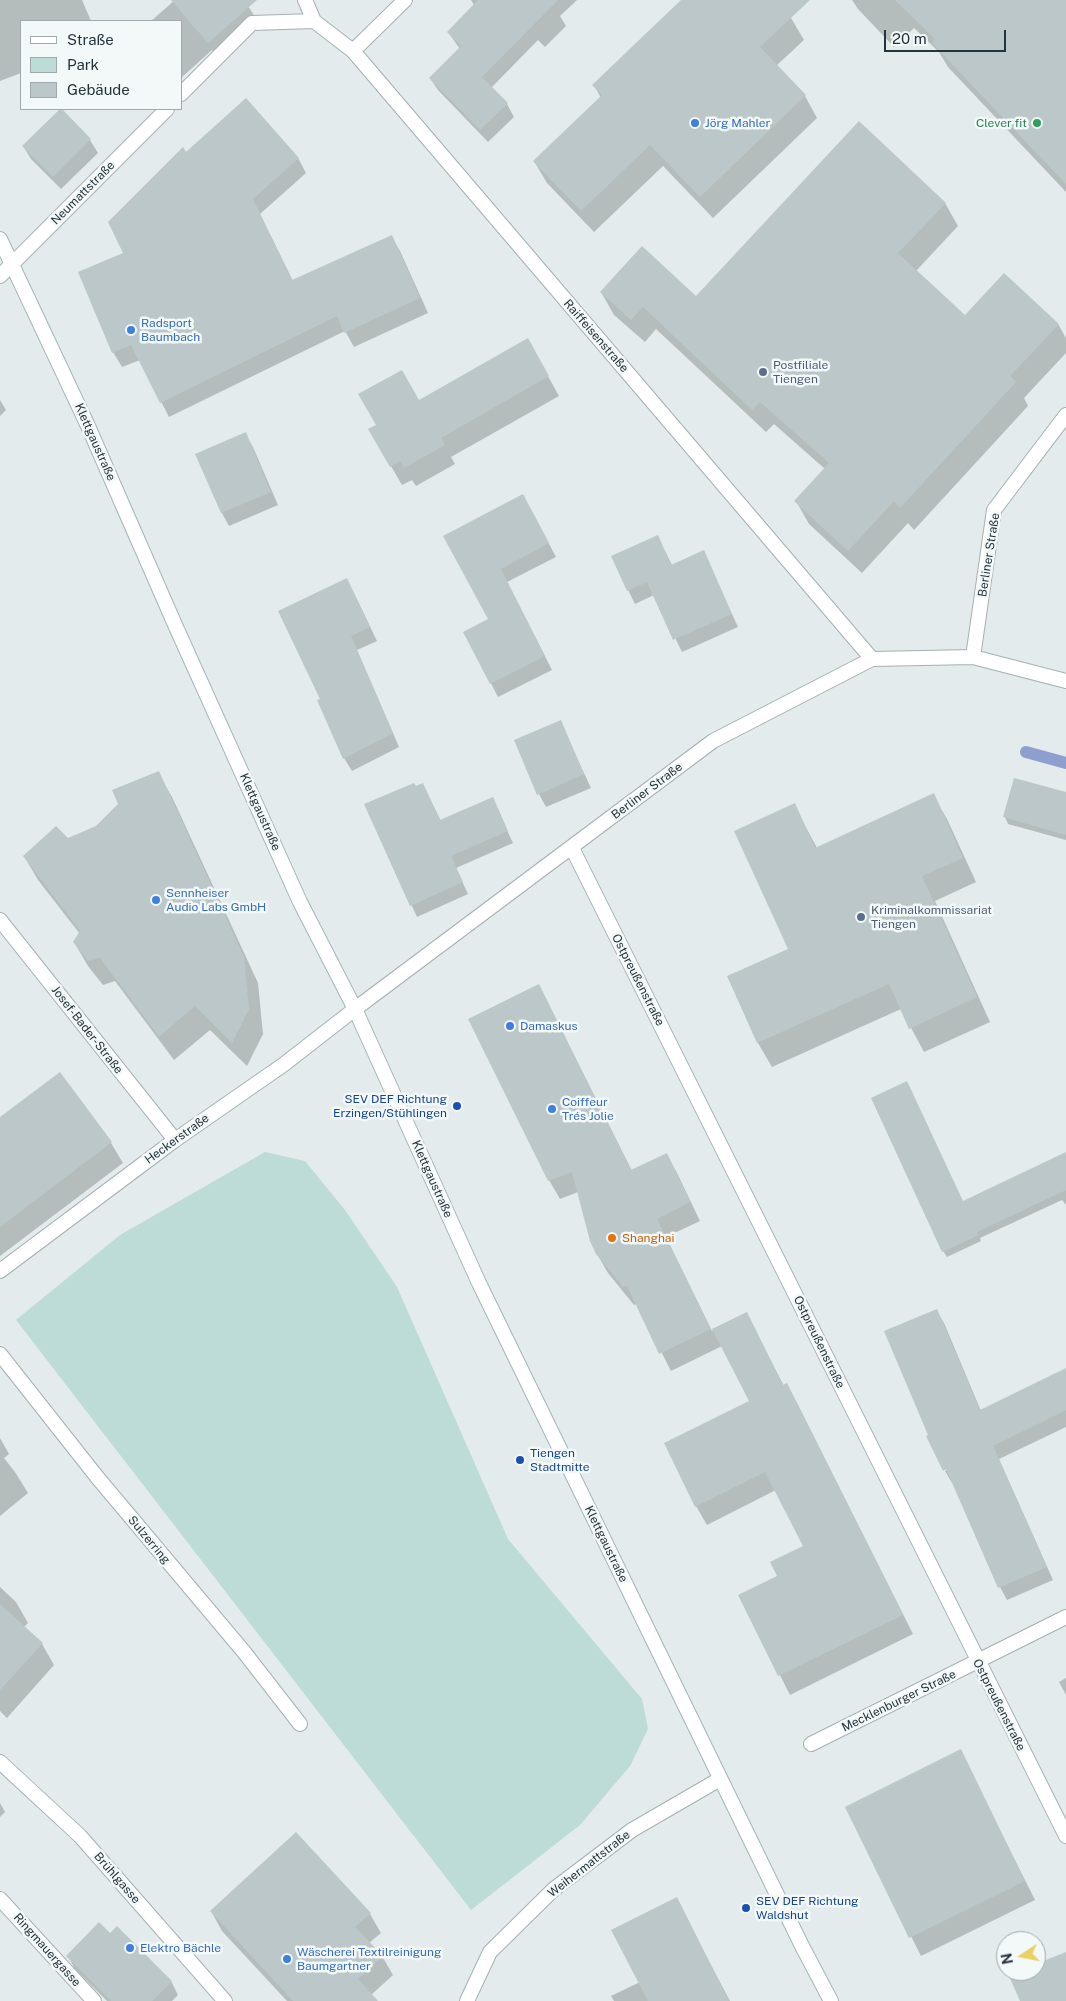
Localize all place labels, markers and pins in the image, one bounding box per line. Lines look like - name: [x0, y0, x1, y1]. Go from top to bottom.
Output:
- place label: Jörg Mahler: [705, 116, 770, 130]
- place label: Clever fit: [976, 116, 1027, 130]
- marker: Jörg Mahler: [689, 117, 701, 129]
- marker: Clever fit: [1031, 117, 1043, 129]
- place label: Radsport Baumbach: [141, 316, 200, 344]
- marker: Radsport Baumbach: [125, 324, 137, 336]
- place label: Postfiliale Tiengen: [773, 358, 828, 386]
- marker: Postfiliale Tiengen: [757, 366, 769, 378]
- place label: Sennheiser Audio Labs GmbH: [166, 886, 266, 914]
- marker: Sennheiser Audio Labs GmbH: [150, 894, 162, 906]
- place label: Kriminalkommissariat Tiengen: [871, 903, 992, 931]
- marker: Kriminalkommissariat Tiengen: [855, 911, 867, 923]
- place label: Damaskus: [520, 1019, 578, 1033]
- marker: Damaskus: [504, 1020, 516, 1032]
- place label: SEV DEF Richtung Erzingen/Stühlingen: [333, 1092, 447, 1120]
- place label: Coiffeur Trés Jolie: [562, 1095, 614, 1123]
- marker: SEV DEF Richtung Erzingen/Stühlingen: [451, 1100, 463, 1112]
- marker: Coiffeur Trés Jolie: [546, 1103, 558, 1115]
- place label: Shanghai: [622, 1231, 674, 1245]
- marker: Shanghai: [606, 1232, 618, 1244]
- place label: Tiengen Stadtmitte: [530, 1446, 590, 1474]
- marker: Tiengen Stadtmitte: [514, 1454, 526, 1466]
- place label: SEV DEF Richtung Waldshut: [756, 1894, 859, 1922]
- marker: SEV DEF Richtung Waldshut: [740, 1902, 752, 1914]
- place label: Elektro Bächle: [140, 1941, 221, 1955]
- marker: Elektro Bächle: [124, 1942, 136, 1954]
- place label: Wäscherei Textilreinigung Baumgartner: [297, 1945, 442, 1973]
- marker: Wäscherei Textilreinigung Baumgartner: [281, 1953, 293, 1965]

